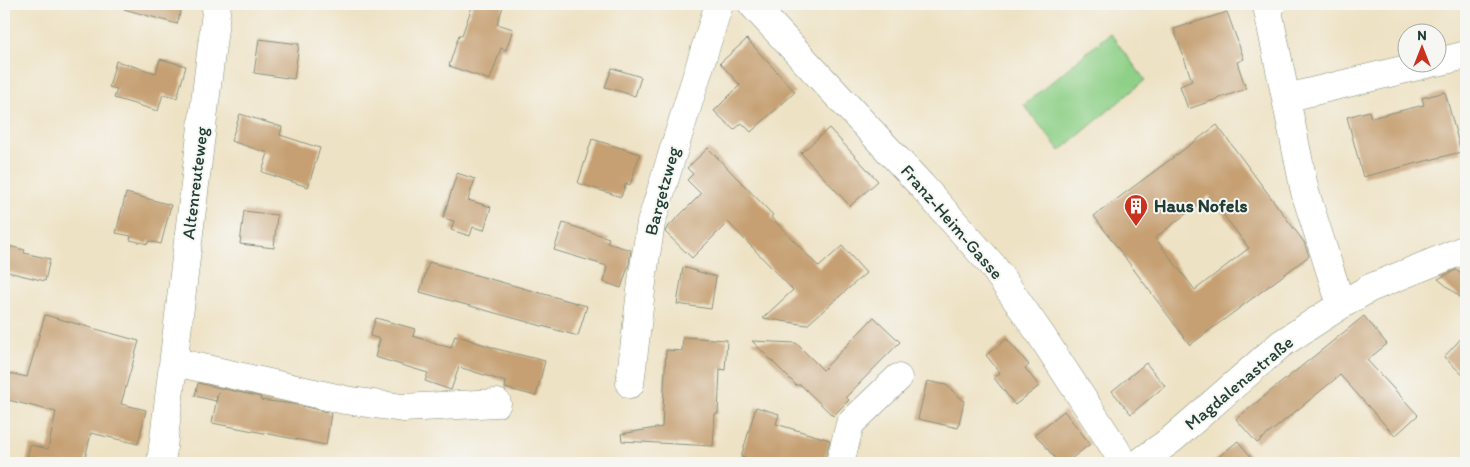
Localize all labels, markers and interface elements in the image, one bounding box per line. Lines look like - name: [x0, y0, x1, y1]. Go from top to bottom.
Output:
- north arrow: [1398, 22, 1448, 72]
- text: N: [1417, 27, 1427, 44]
- street label: Altenreuteweg: [177, 125, 213, 241]
- street label: Bargetzweg: [640, 143, 685, 238]
- street label: Franz-Heim-Gasse: [896, 160, 1008, 284]
- building icon: Haus Nofels: [1123, 193, 1149, 227]
- place label: Haus Nofels: [1154, 195, 1248, 217]
- street label: Magdalenastraße: [1180, 331, 1298, 435]

